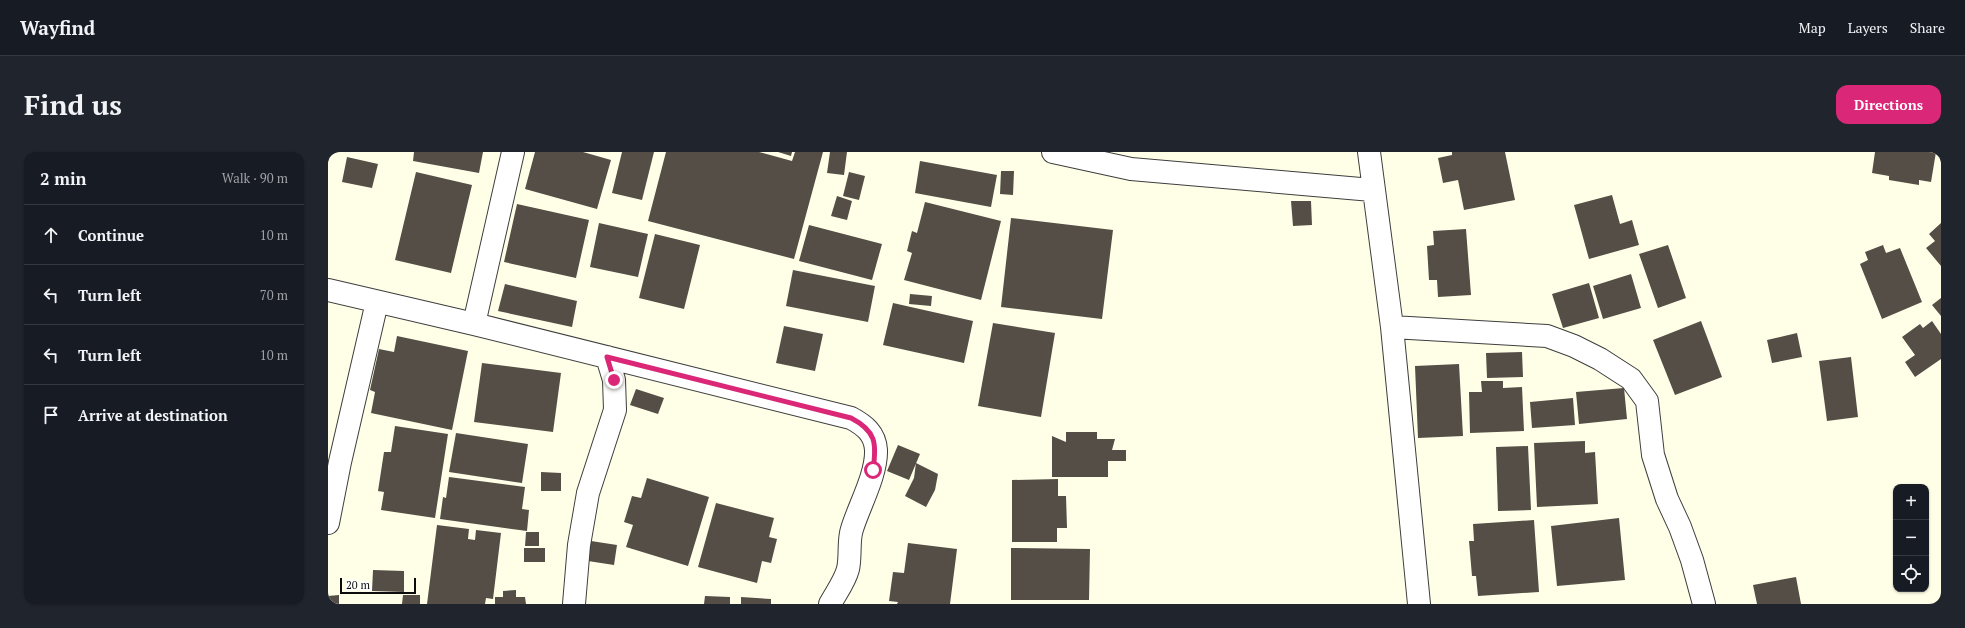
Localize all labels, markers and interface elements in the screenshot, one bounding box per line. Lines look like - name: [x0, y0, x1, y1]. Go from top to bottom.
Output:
- text: Wayfind: [20, 15, 95, 40]
- text: Map: [1799, 18, 1826, 37]
- text: Layers: [1848, 18, 1888, 37]
- text: Share: [1910, 18, 1945, 37]
- button: Directions: [1836, 85, 1941, 124]
- text: Find us: [24, 86, 122, 123]
- text: 2 min: [40, 167, 87, 190]
- text: Walk · 90 m: [222, 169, 288, 187]
- icon: ahead: [40, 224, 62, 246]
- text: Continue: [78, 225, 144, 245]
- text: 10 m: [260, 226, 288, 244]
- icon: left: [40, 284, 62, 306]
- text: Turn left: [78, 285, 142, 305]
- text: 70 m: [260, 286, 288, 304]
- icon: left: [40, 344, 62, 366]
- text: Turn left: [78, 345, 142, 365]
- text: 10 m: [260, 346, 288, 364]
- route end: [605, 371, 623, 389]
- icon: arrive: [40, 404, 62, 426]
- text: Arrive at destination: [78, 405, 228, 425]
- route start: [864, 461, 882, 479]
- map controls: [1893, 484, 1929, 592]
- button: +: [1893, 484, 1929, 520]
- button: −: [1893, 520, 1929, 556]
- button: locate: [1893, 556, 1929, 592]
- scale bar: [340, 576, 416, 595]
- text: 20 m: [346, 578, 370, 592]

